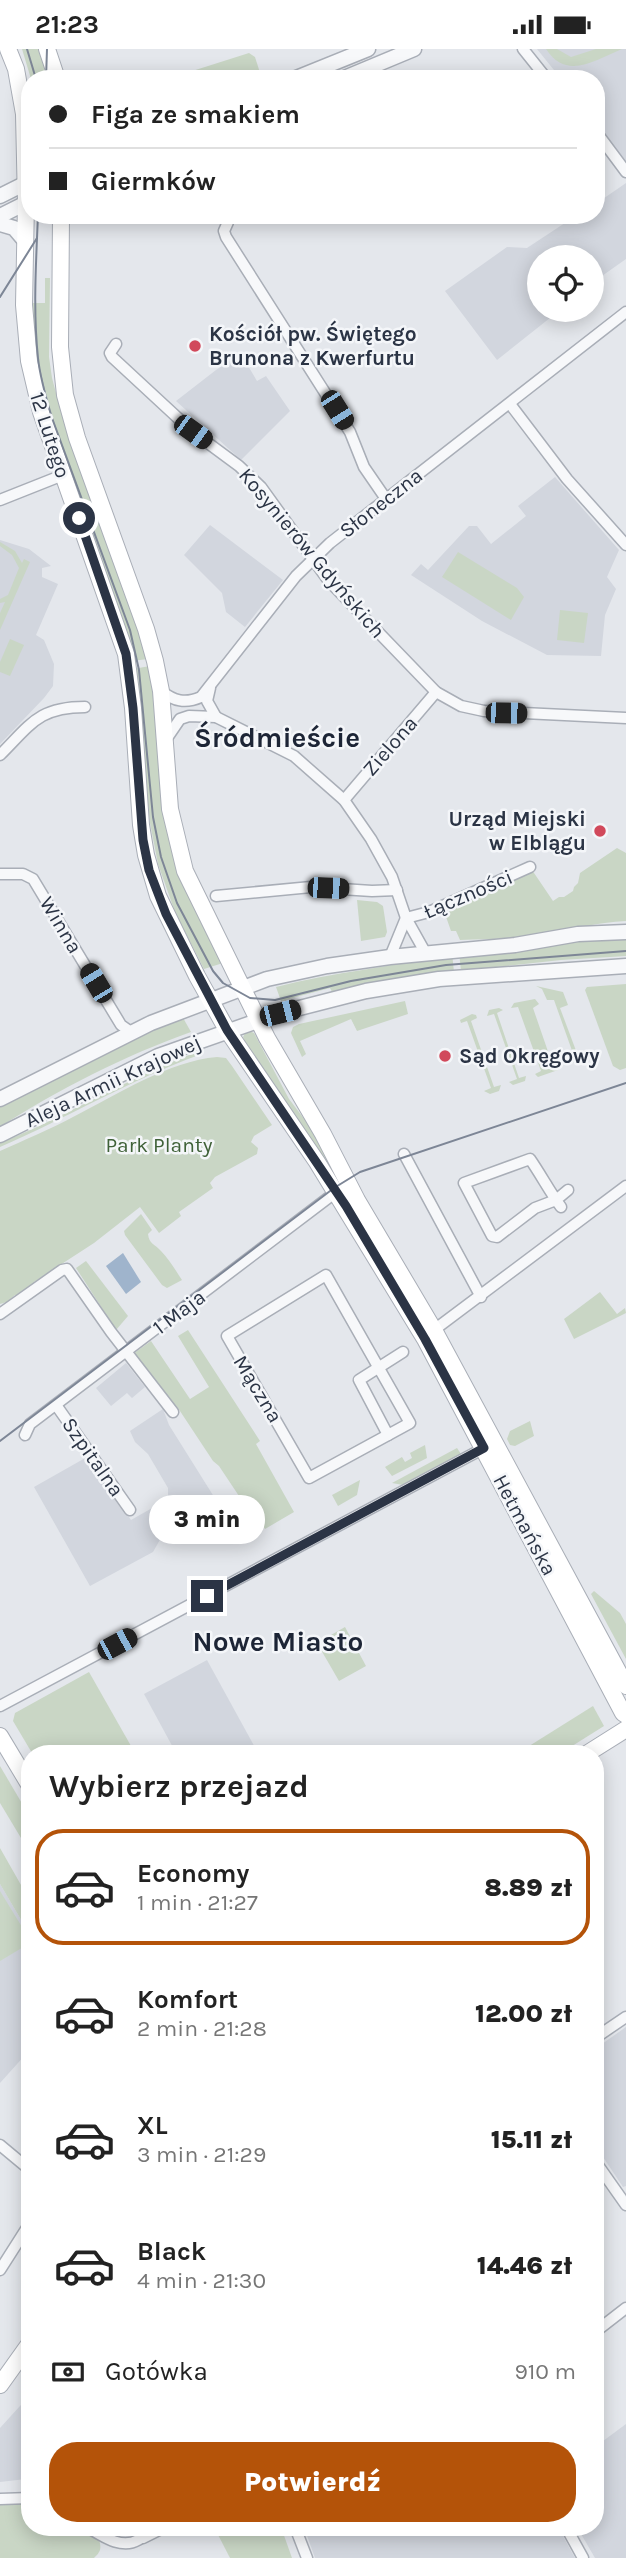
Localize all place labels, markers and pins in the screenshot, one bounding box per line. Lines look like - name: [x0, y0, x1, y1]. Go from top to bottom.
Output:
- place label: Kościół pw. Świętego Brunona z Kwerfurtu: [209, 320, 417, 370]
- marker: Kościół pw. Świętego Brunona z Kwerfurtu: [187, 338, 203, 354]
- place label: Urząd Miejski w Elblągu: [449, 807, 586, 855]
- marker: Urząd Miejski w Elblągu: [592, 823, 608, 839]
- place label: Sąd Okręgowy: [459, 1044, 600, 1068]
- marker: Sąd Okręgowy: [437, 1048, 453, 1064]

